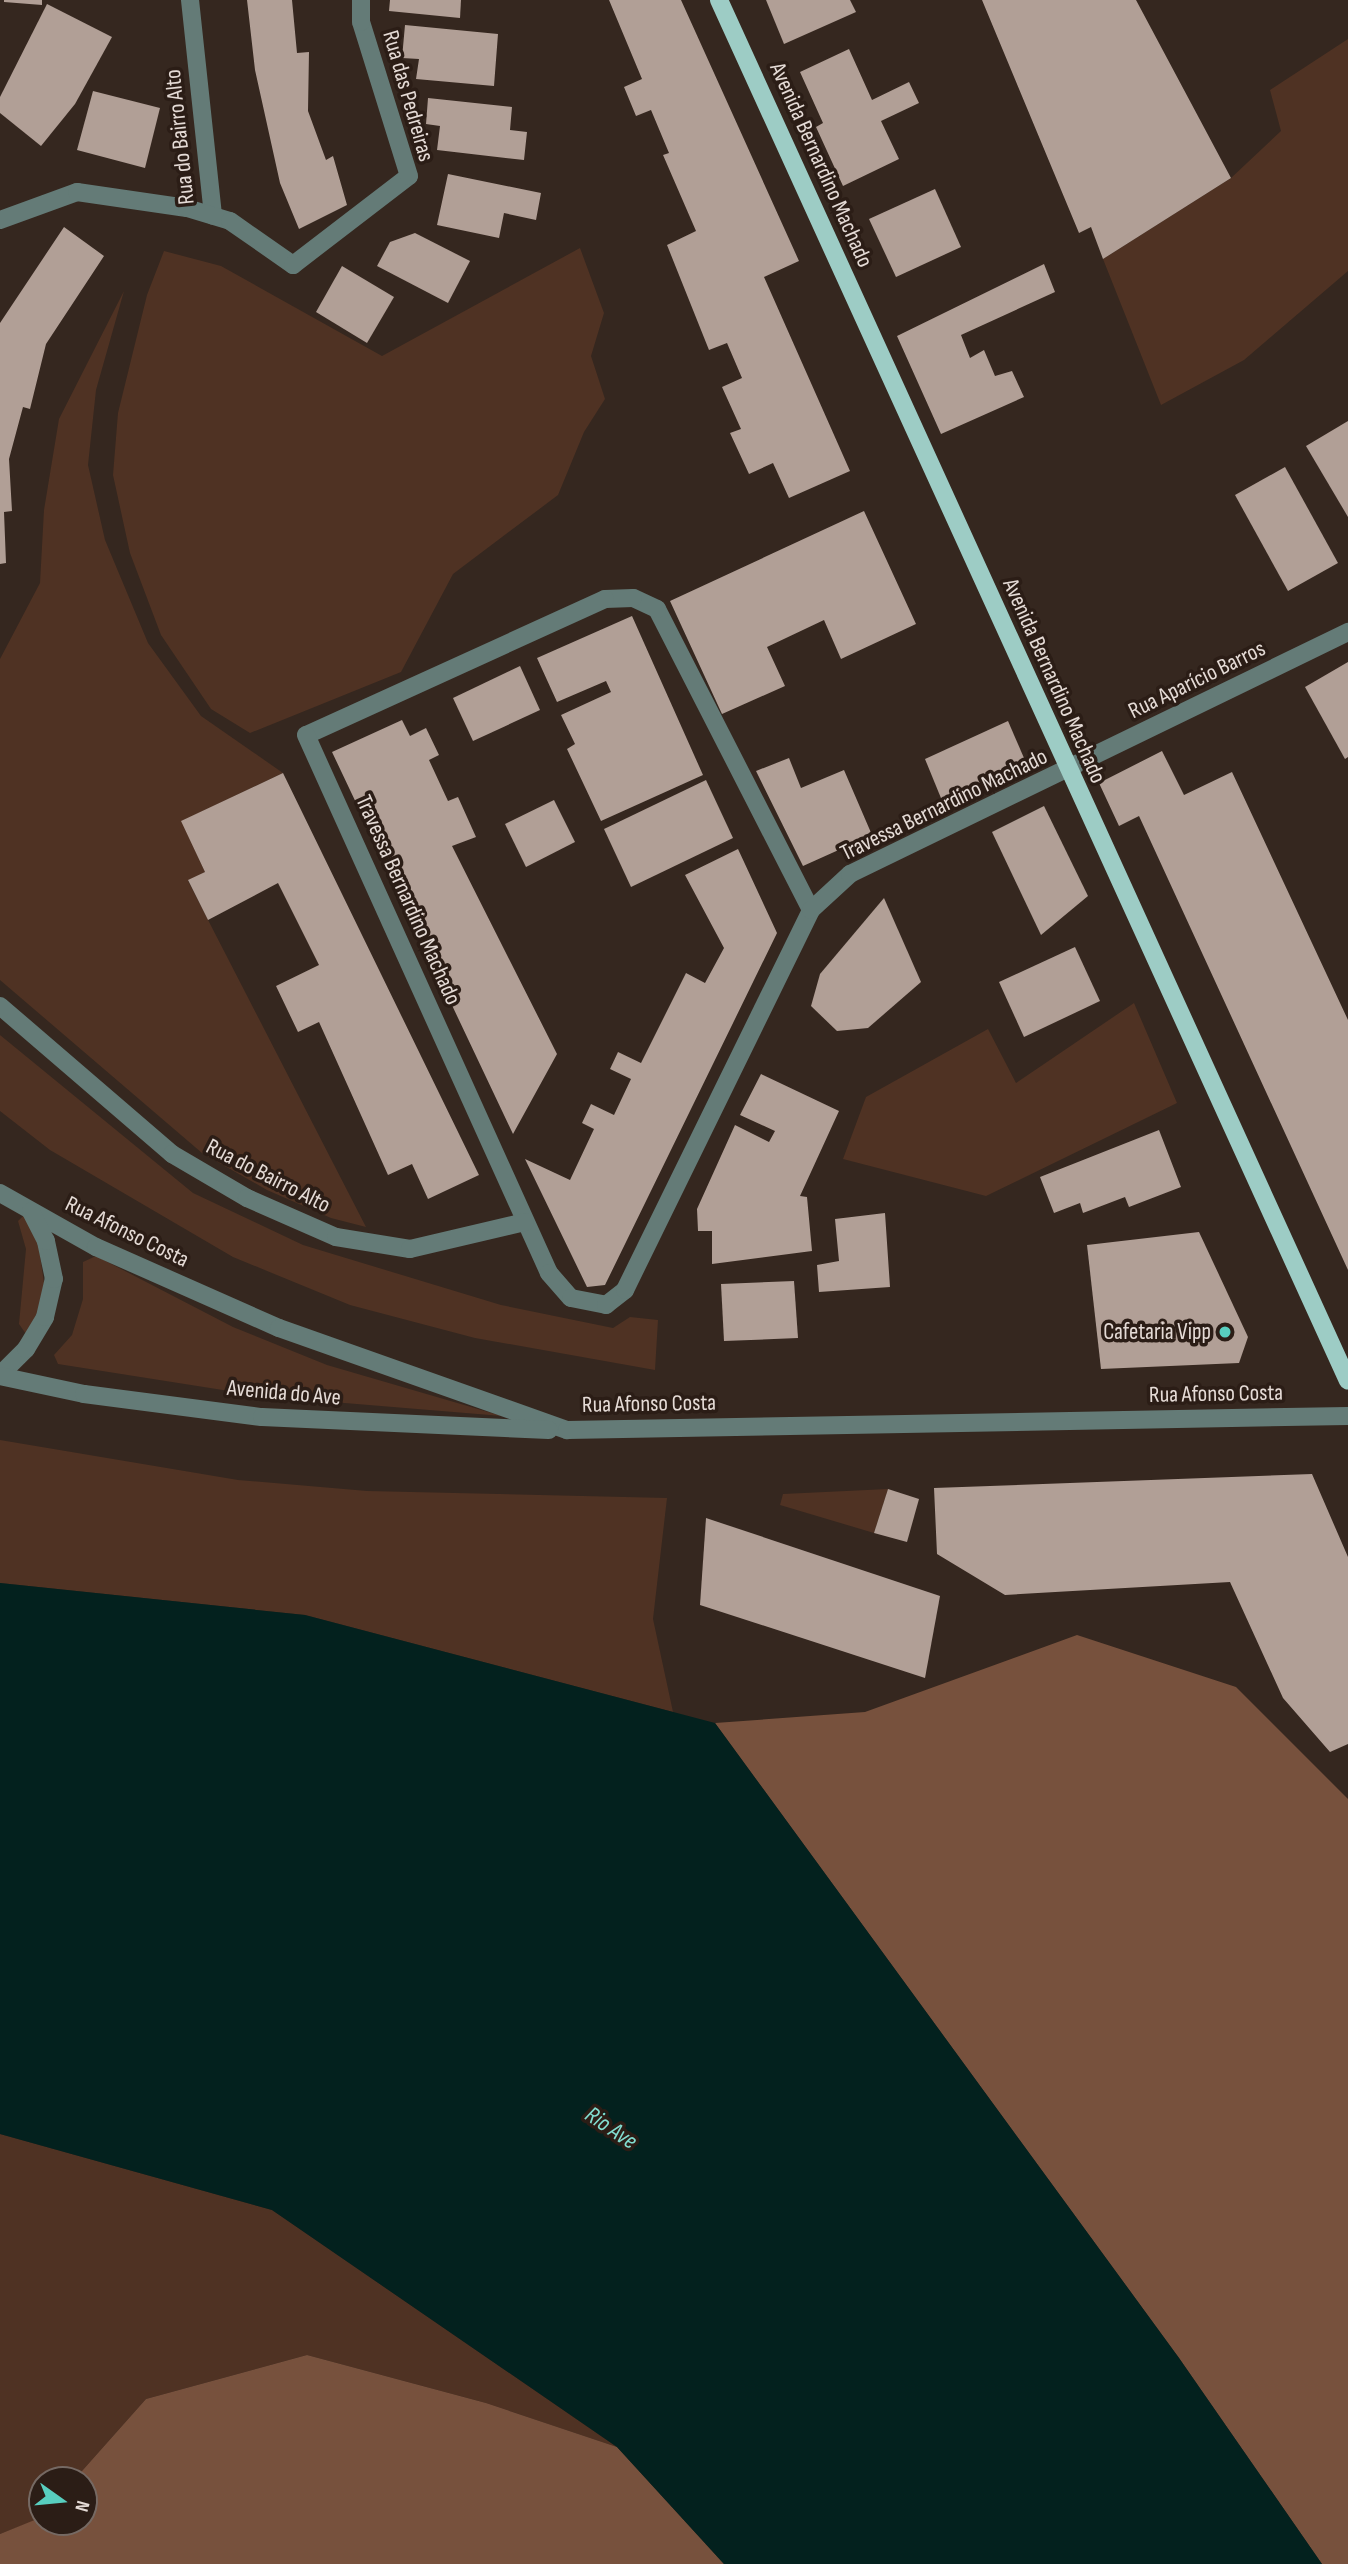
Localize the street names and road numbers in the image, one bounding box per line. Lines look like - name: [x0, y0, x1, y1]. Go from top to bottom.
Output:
- street label: Rua das Pedreiras: [376, 27, 440, 165]
- street label: Avenida Bernardino Machado: [763, 58, 879, 272]
- street label: Rua do Bairro Alto: [159, 68, 201, 206]
- street label: Avenida Bernardino Machado: [996, 574, 1112, 788]
- street label: Rua Aparício Barros: [1124, 635, 1270, 725]
- street label: Travessa Bernardino Machado: [836, 743, 1052, 867]
- street label: Travessa Bernardino Machado: [349, 791, 467, 1009]
- street label: Rua do Bairro Alto: [201, 1133, 335, 1219]
- street label: Rua Afonso Costa: [61, 1190, 193, 1274]
- street label: Avenida do Ave: [226, 1374, 342, 1412]
- street label: Rua Afonso Costa: [1149, 1379, 1283, 1409]
- street label: Rua Afonso Costa: [582, 1389, 716, 1419]

